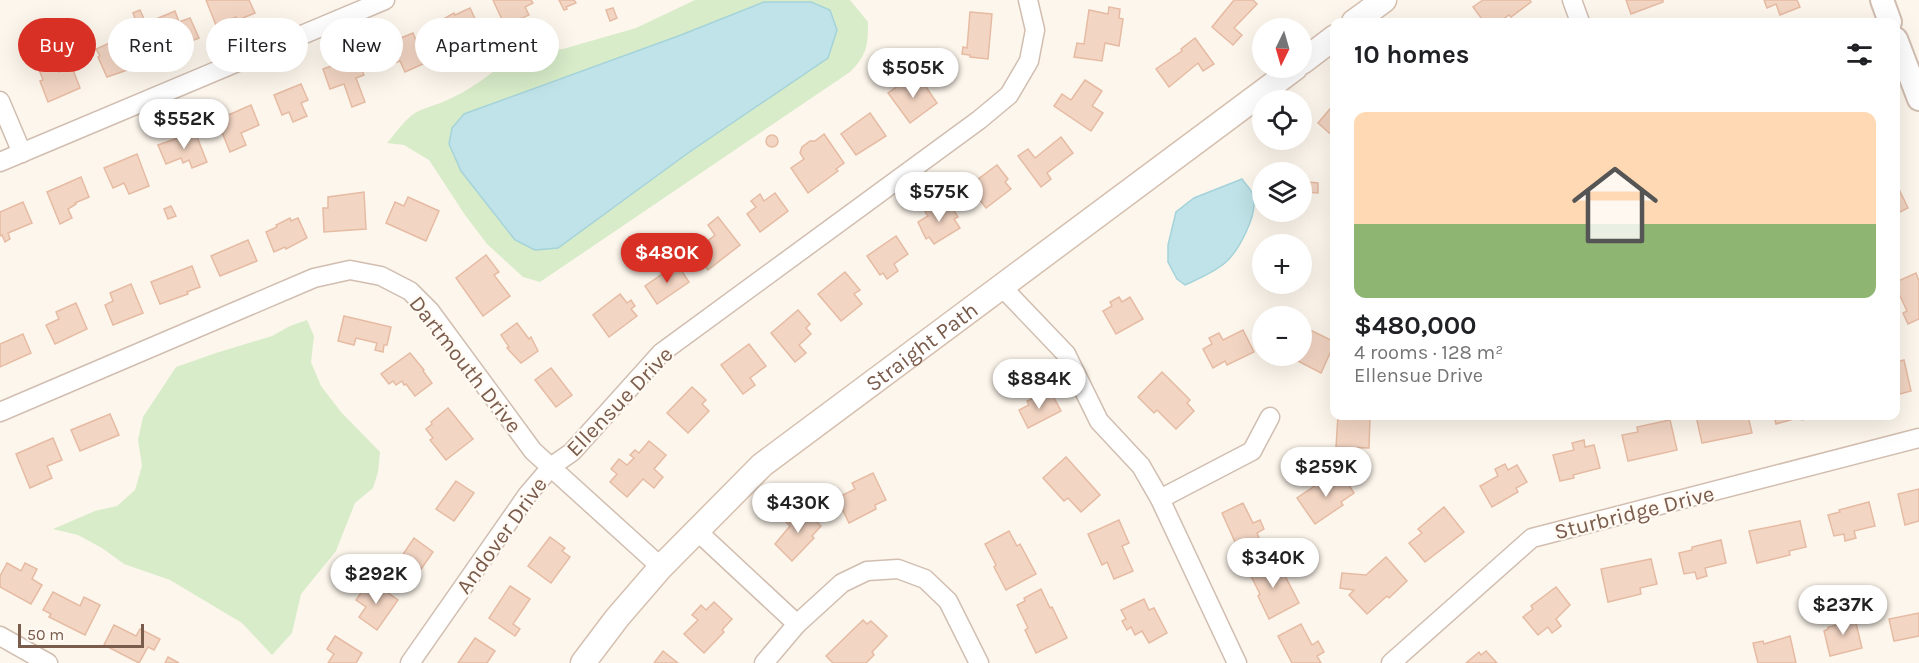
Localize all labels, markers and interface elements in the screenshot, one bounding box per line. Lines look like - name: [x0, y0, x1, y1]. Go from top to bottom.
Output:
- chip: Buy: [18, 18, 96, 72]
- chip: Rent: [108, 18, 194, 72]
- chip: Filters: [206, 18, 308, 72]
- chip: New: [320, 18, 403, 72]
- chip: Apartment: [415, 18, 559, 72]
- north arrow: [1252, 18, 1312, 78]
- map controls: [1252, 18, 1312, 366]
- icon: filters: [1843, 38, 1876, 71]
- text: 10 homes: [1354, 39, 1469, 70]
- pin: $505K: [871, 48, 955, 99]
- text: $505K: [882, 56, 944, 79]
- button: locate: [1252, 90, 1312, 150]
- pin: $552K: [142, 99, 226, 150]
- text: $552K: [153, 107, 215, 130]
- icon: home: [1561, 151, 1669, 259]
- button: layers: [1252, 162, 1312, 222]
- pin: $575K: [897, 172, 981, 223]
- text: $575K: [909, 180, 969, 203]
- pin: $480K: [625, 233, 709, 284]
- button: +: [1252, 234, 1312, 294]
- text: $480K: [635, 241, 699, 264]
- street label: Dartmouth Drive: [404, 291, 527, 438]
- street label: Straight Path: [861, 297, 983, 397]
- button: −: [1252, 306, 1312, 366]
- text: $480,000: [1354, 310, 1477, 341]
- text: 4 rooms · 128 m²: [1354, 341, 1503, 364]
- street label: Ellensue Drive: [561, 342, 678, 462]
- pin: $884K: [997, 359, 1081, 410]
- text: Ellensue Drive: [1354, 364, 1483, 387]
- text: $884K: [1007, 367, 1071, 390]
- pin: $259K: [1284, 447, 1368, 498]
- text: $259K: [1295, 455, 1357, 478]
- street label: Andover Drive: [451, 472, 553, 599]
- street label: Sturbridge Drive: [1552, 481, 1717, 545]
- pin: $430K: [756, 483, 840, 534]
- text: $430K: [766, 491, 830, 514]
- pin: $340K: [1231, 538, 1315, 589]
- text: $340K: [1241, 546, 1305, 569]
- pin: $292K: [334, 554, 418, 605]
- text: $292K: [344, 562, 408, 585]
- pin: $237K: [1801, 585, 1885, 636]
- text: $237K: [1812, 593, 1874, 616]
- scale bar: [18, 621, 144, 648]
- text: 50 m: [27, 625, 64, 644]

